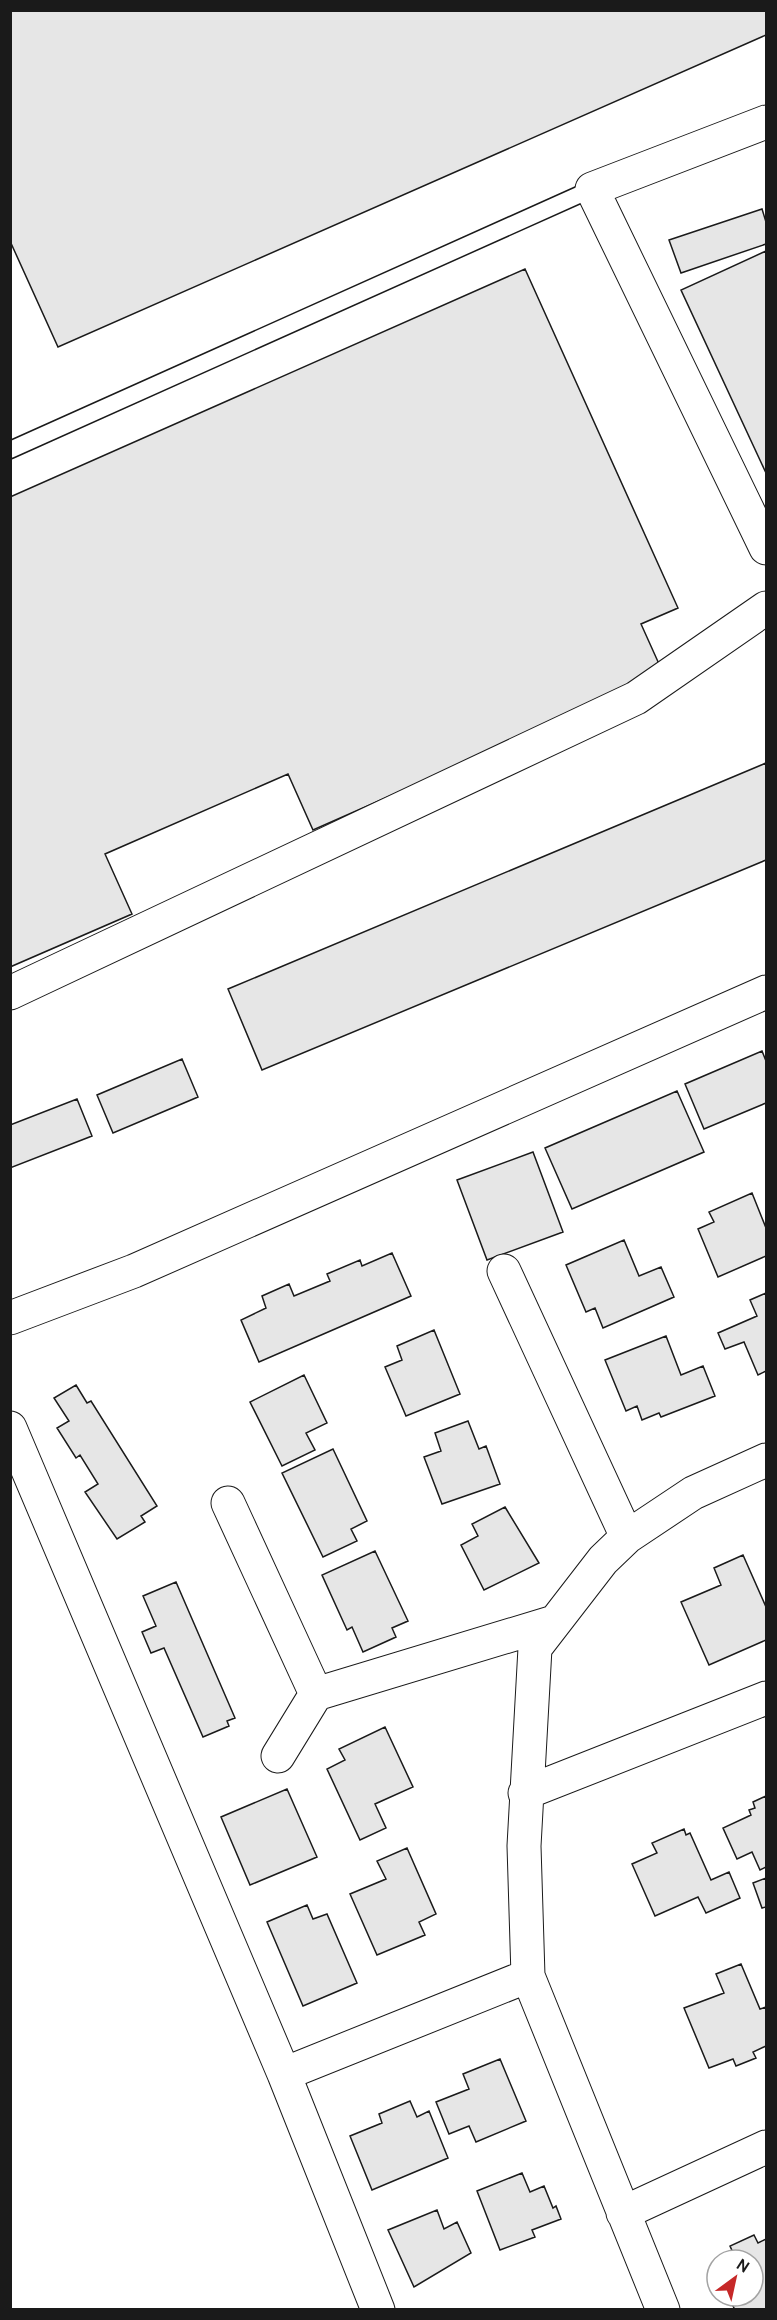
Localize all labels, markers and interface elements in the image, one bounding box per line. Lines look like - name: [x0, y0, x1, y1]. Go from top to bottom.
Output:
- north arrow: [705, 2248, 765, 2308]
- text: N: [733, 2255, 753, 2277]

